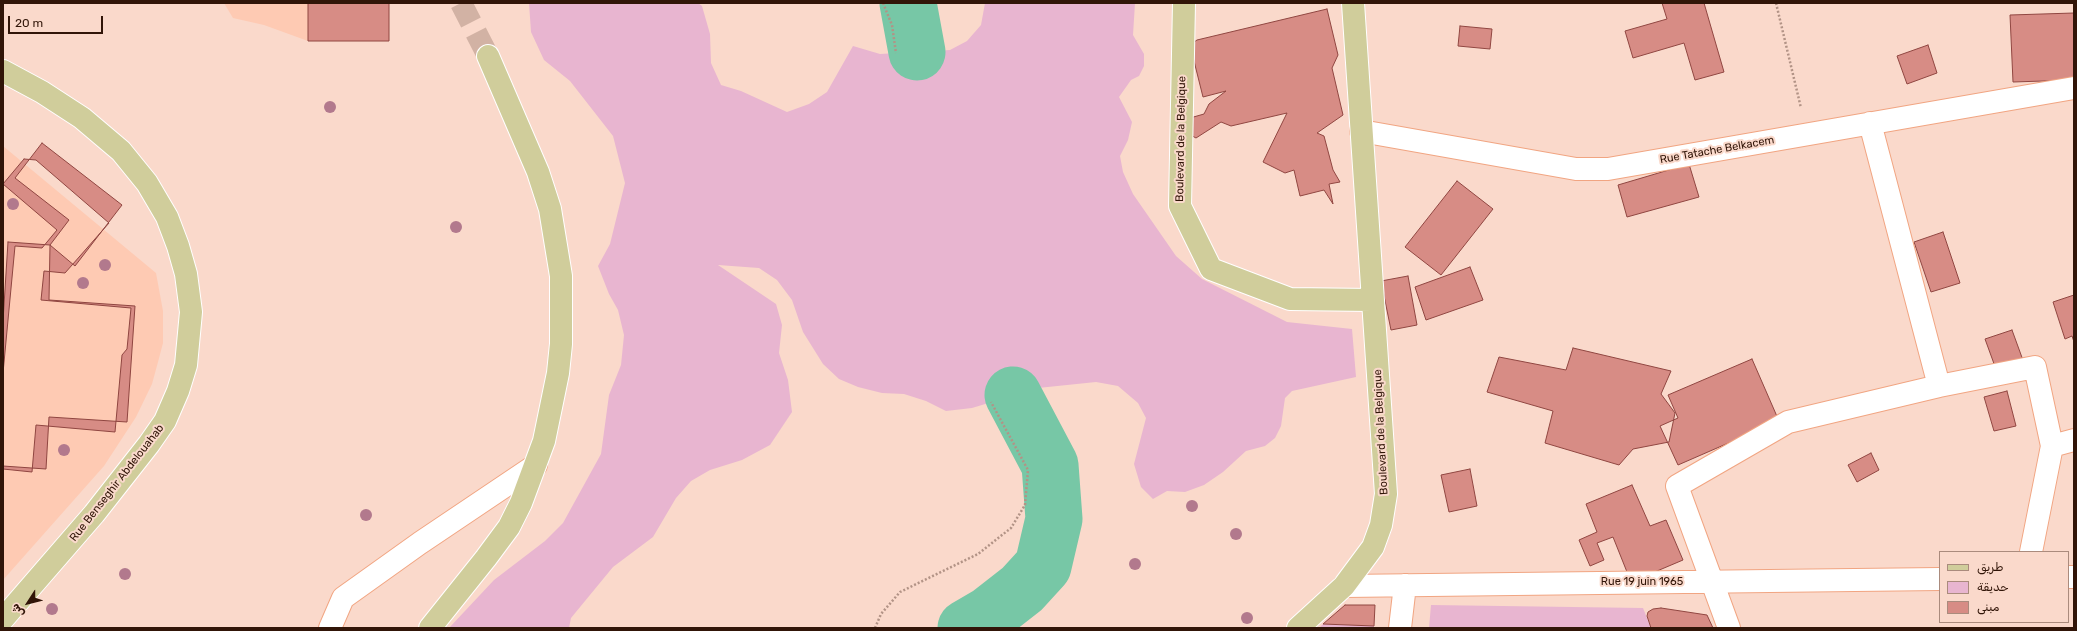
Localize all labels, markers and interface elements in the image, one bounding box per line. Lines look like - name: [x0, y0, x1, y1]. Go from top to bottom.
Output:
- scale bar: [10, 8, 105, 34]
- text: 20 m: [15, 16, 43, 30]
- street label: Boulevard de la Belgique: [1173, 76, 1189, 202]
- street label: Rue Tatache Belkacem: [1659, 133, 1775, 167]
- street label: Boulevard de la Belgique: [1371, 369, 1391, 495]
- street label: Rue Benseghir Abdelouahab: [67, 422, 167, 544]
- legend: [1939, 551, 2069, 623]
- text: طريق: [1977, 560, 2003, 574]
- street label: Rue 19 juin 1965: [1601, 575, 1683, 589]
- text: حديقة: [1977, 580, 2009, 594]
- north arrow: [8, 583, 48, 623]
- text: مبنى: [1977, 600, 1999, 614]
- text: ش: [9, 601, 27, 620]

